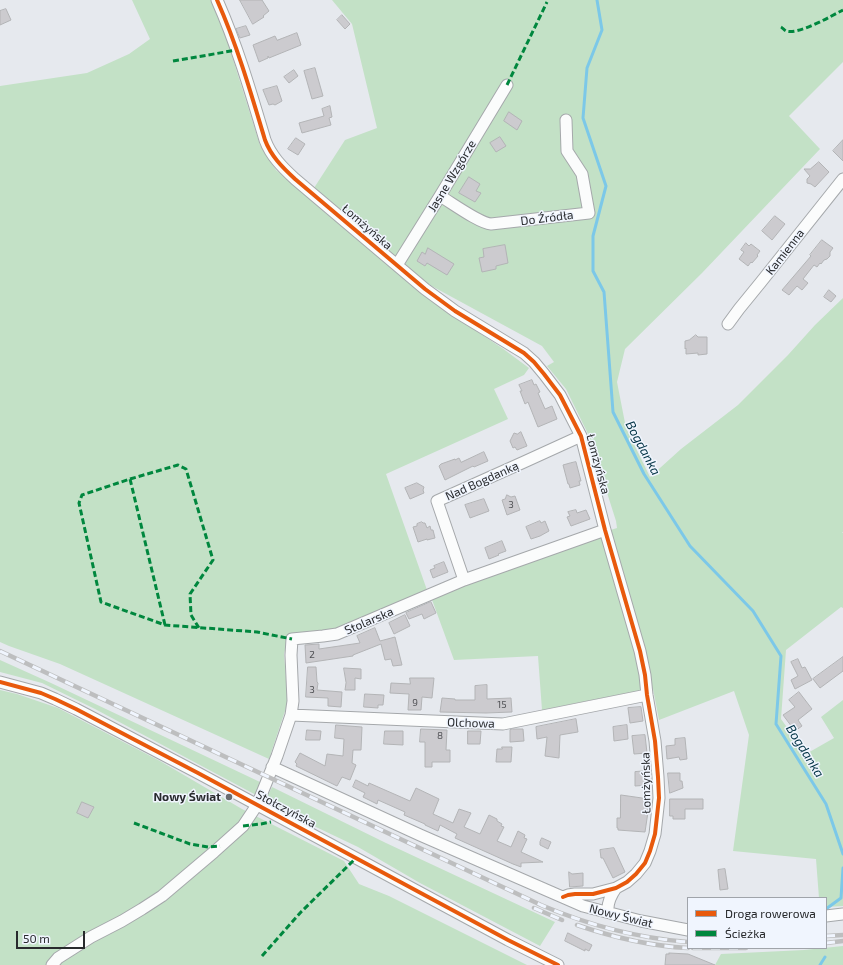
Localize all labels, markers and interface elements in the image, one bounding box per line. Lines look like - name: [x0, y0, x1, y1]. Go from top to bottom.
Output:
- street label: Jasne Wzgórze: [425, 137, 479, 215]
- street label: Łomżyńska: [339, 201, 395, 253]
- street label: Do Źródła: [520, 208, 574, 228]
- street label: Kamienna: [763, 226, 807, 278]
- water label: Bogdanka: [622, 418, 664, 478]
- street label: Łomżyńska: [583, 432, 613, 496]
- street label: Nad Bogdanką: [443, 458, 521, 504]
- house number: 3: [508, 499, 514, 511]
- street label: Stolarska: [342, 604, 396, 638]
- house number: 2: [309, 649, 315, 661]
- house number: 3: [309, 684, 315, 696]
- house number: 9: [412, 697, 418, 709]
- house number: 15: [497, 699, 507, 711]
- street label: Olchowa: [447, 715, 495, 731]
- water label: Bogdanka: [783, 722, 827, 780]
- house number: 8: [437, 730, 443, 742]
- street label: Łomżyńska: [638, 752, 654, 814]
- street label: Stołczyńska: [253, 787, 319, 831]
- place label: Nowy Świat: [153, 790, 221, 804]
- marker: Nowy Świat: [224, 792, 234, 802]
- legend: [687, 897, 827, 949]
- street label: Nowy Świat: [588, 901, 654, 931]
- text: Droga rowerowa: [725, 906, 816, 920]
- scale bar: [18, 923, 87, 949]
- text: Ścieżka: [725, 926, 766, 940]
- text: 50 m: [23, 931, 50, 945]

